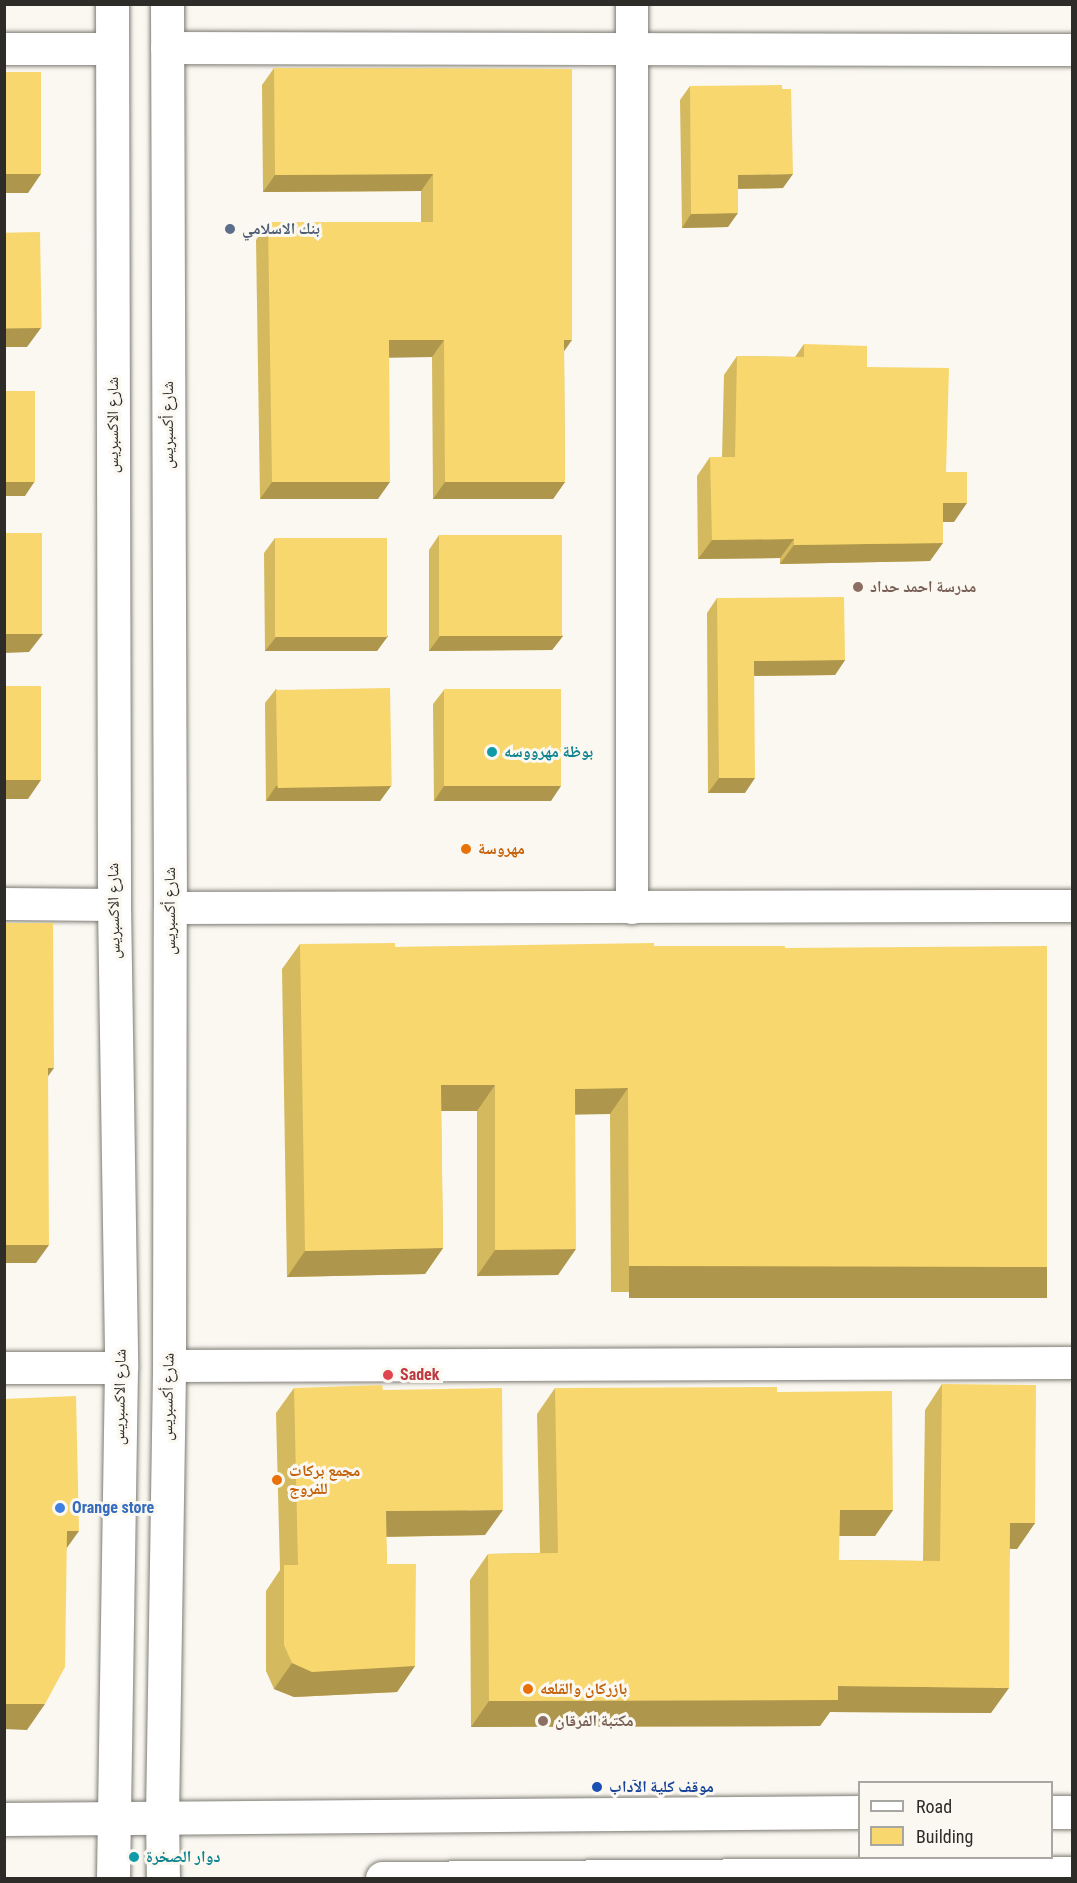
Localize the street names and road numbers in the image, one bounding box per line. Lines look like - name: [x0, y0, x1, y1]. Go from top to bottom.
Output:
- street label: شارع الاكسبريس: [103, 377, 123, 473]
- street label: شارع أكسبريس: [158, 381, 178, 469]
- street label: شارع الاكسبريس: [104, 863, 124, 959]
- street label: شارع أكسبريس: [160, 867, 180, 955]
- street label: شارع الاكسبريس: [110, 1349, 130, 1445]
- street label: شارع أكسبريس: [158, 1353, 178, 1441]

